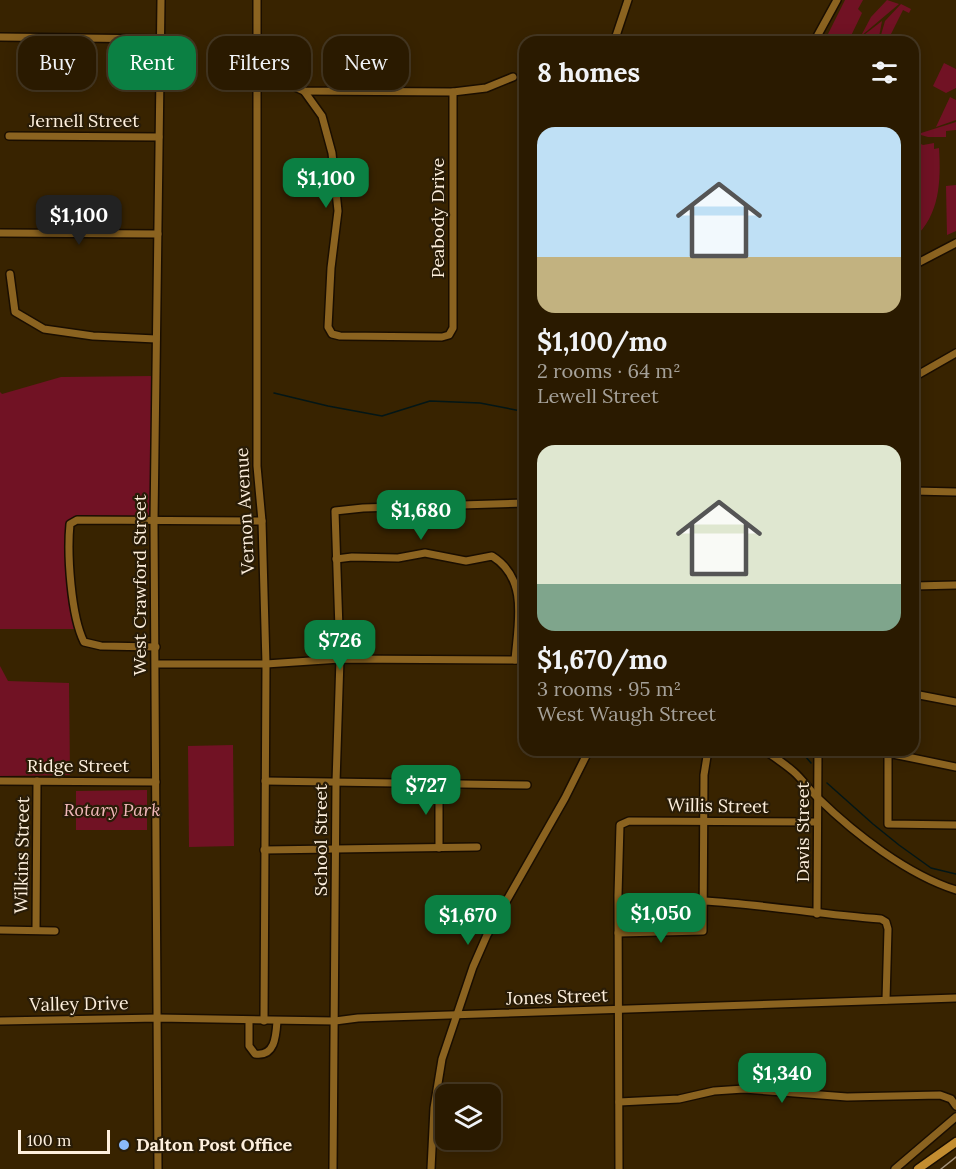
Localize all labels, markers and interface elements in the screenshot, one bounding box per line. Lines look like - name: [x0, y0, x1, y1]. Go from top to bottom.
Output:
- chip: Buy: [18, 36, 96, 90]
- chip: Rent: [108, 36, 196, 90]
- chip: Filters: [208, 36, 311, 90]
- chip: New: [323, 36, 409, 90]
- text: 8 homes: [537, 56, 640, 89]
- icon: filters: [868, 56, 901, 89]
- street label: Jernell Street: [28, 109, 139, 132]
- street label: Peabody Drive: [426, 157, 449, 278]
- pin: $1,100: [277, 158, 375, 209]
- text: $1,100: [297, 165, 355, 190]
- icon: home: [665, 166, 773, 274]
- pin: $1,100: [30, 195, 128, 246]
- text: $1,100: [50, 202, 108, 227]
- text: $1,100/mo: [537, 325, 667, 358]
- text: 2 rooms · 64 m²: [537, 358, 681, 383]
- text: Lewell Street: [537, 383, 659, 408]
- street label: Vernon Avenue: [230, 447, 259, 576]
- icon: home: [665, 484, 773, 592]
- pin: $1,680: [372, 490, 470, 541]
- street label: West Crawford Street: [128, 494, 151, 676]
- text: $1,680: [391, 497, 451, 522]
- pin: $726: [304, 620, 376, 671]
- text: $726: [318, 627, 362, 652]
- text: $1,670/mo: [537, 643, 667, 676]
- text: 3 rooms · 95 m²: [537, 676, 681, 701]
- text: West Waugh Street: [537, 701, 716, 726]
- street label: Ridge Street: [27, 754, 129, 777]
- pin: $727: [390, 765, 462, 816]
- text: $727: [405, 772, 447, 797]
- street label: Davis Street: [791, 782, 814, 882]
- street label: School Street: [309, 784, 332, 896]
- street label: Willis Street: [667, 793, 769, 818]
- street label: Wilkins Street: [9, 796, 34, 914]
- park label: Rotary Park: [63, 798, 161, 821]
- pin: $1,050: [612, 893, 710, 944]
- pin: $1,670: [419, 895, 517, 946]
- text: $1,050: [631, 900, 691, 925]
- text: $1,670: [439, 902, 497, 927]
- street label: Jones Street: [505, 983, 608, 1010]
- street label: Valley Drive: [28, 991, 129, 1016]
- pin: $1,340: [733, 1053, 831, 1104]
- text: $1,340: [752, 1060, 812, 1085]
- map controls: [435, 1084, 501, 1150]
- button: layers: [435, 1084, 501, 1150]
- scale bar: [18, 1127, 110, 1154]
- text: 100 m: [27, 1130, 71, 1150]
- place label: Dalton Post Office: [136, 1133, 292, 1156]
- marker: Dalton Post Office: [117, 1138, 131, 1152]

